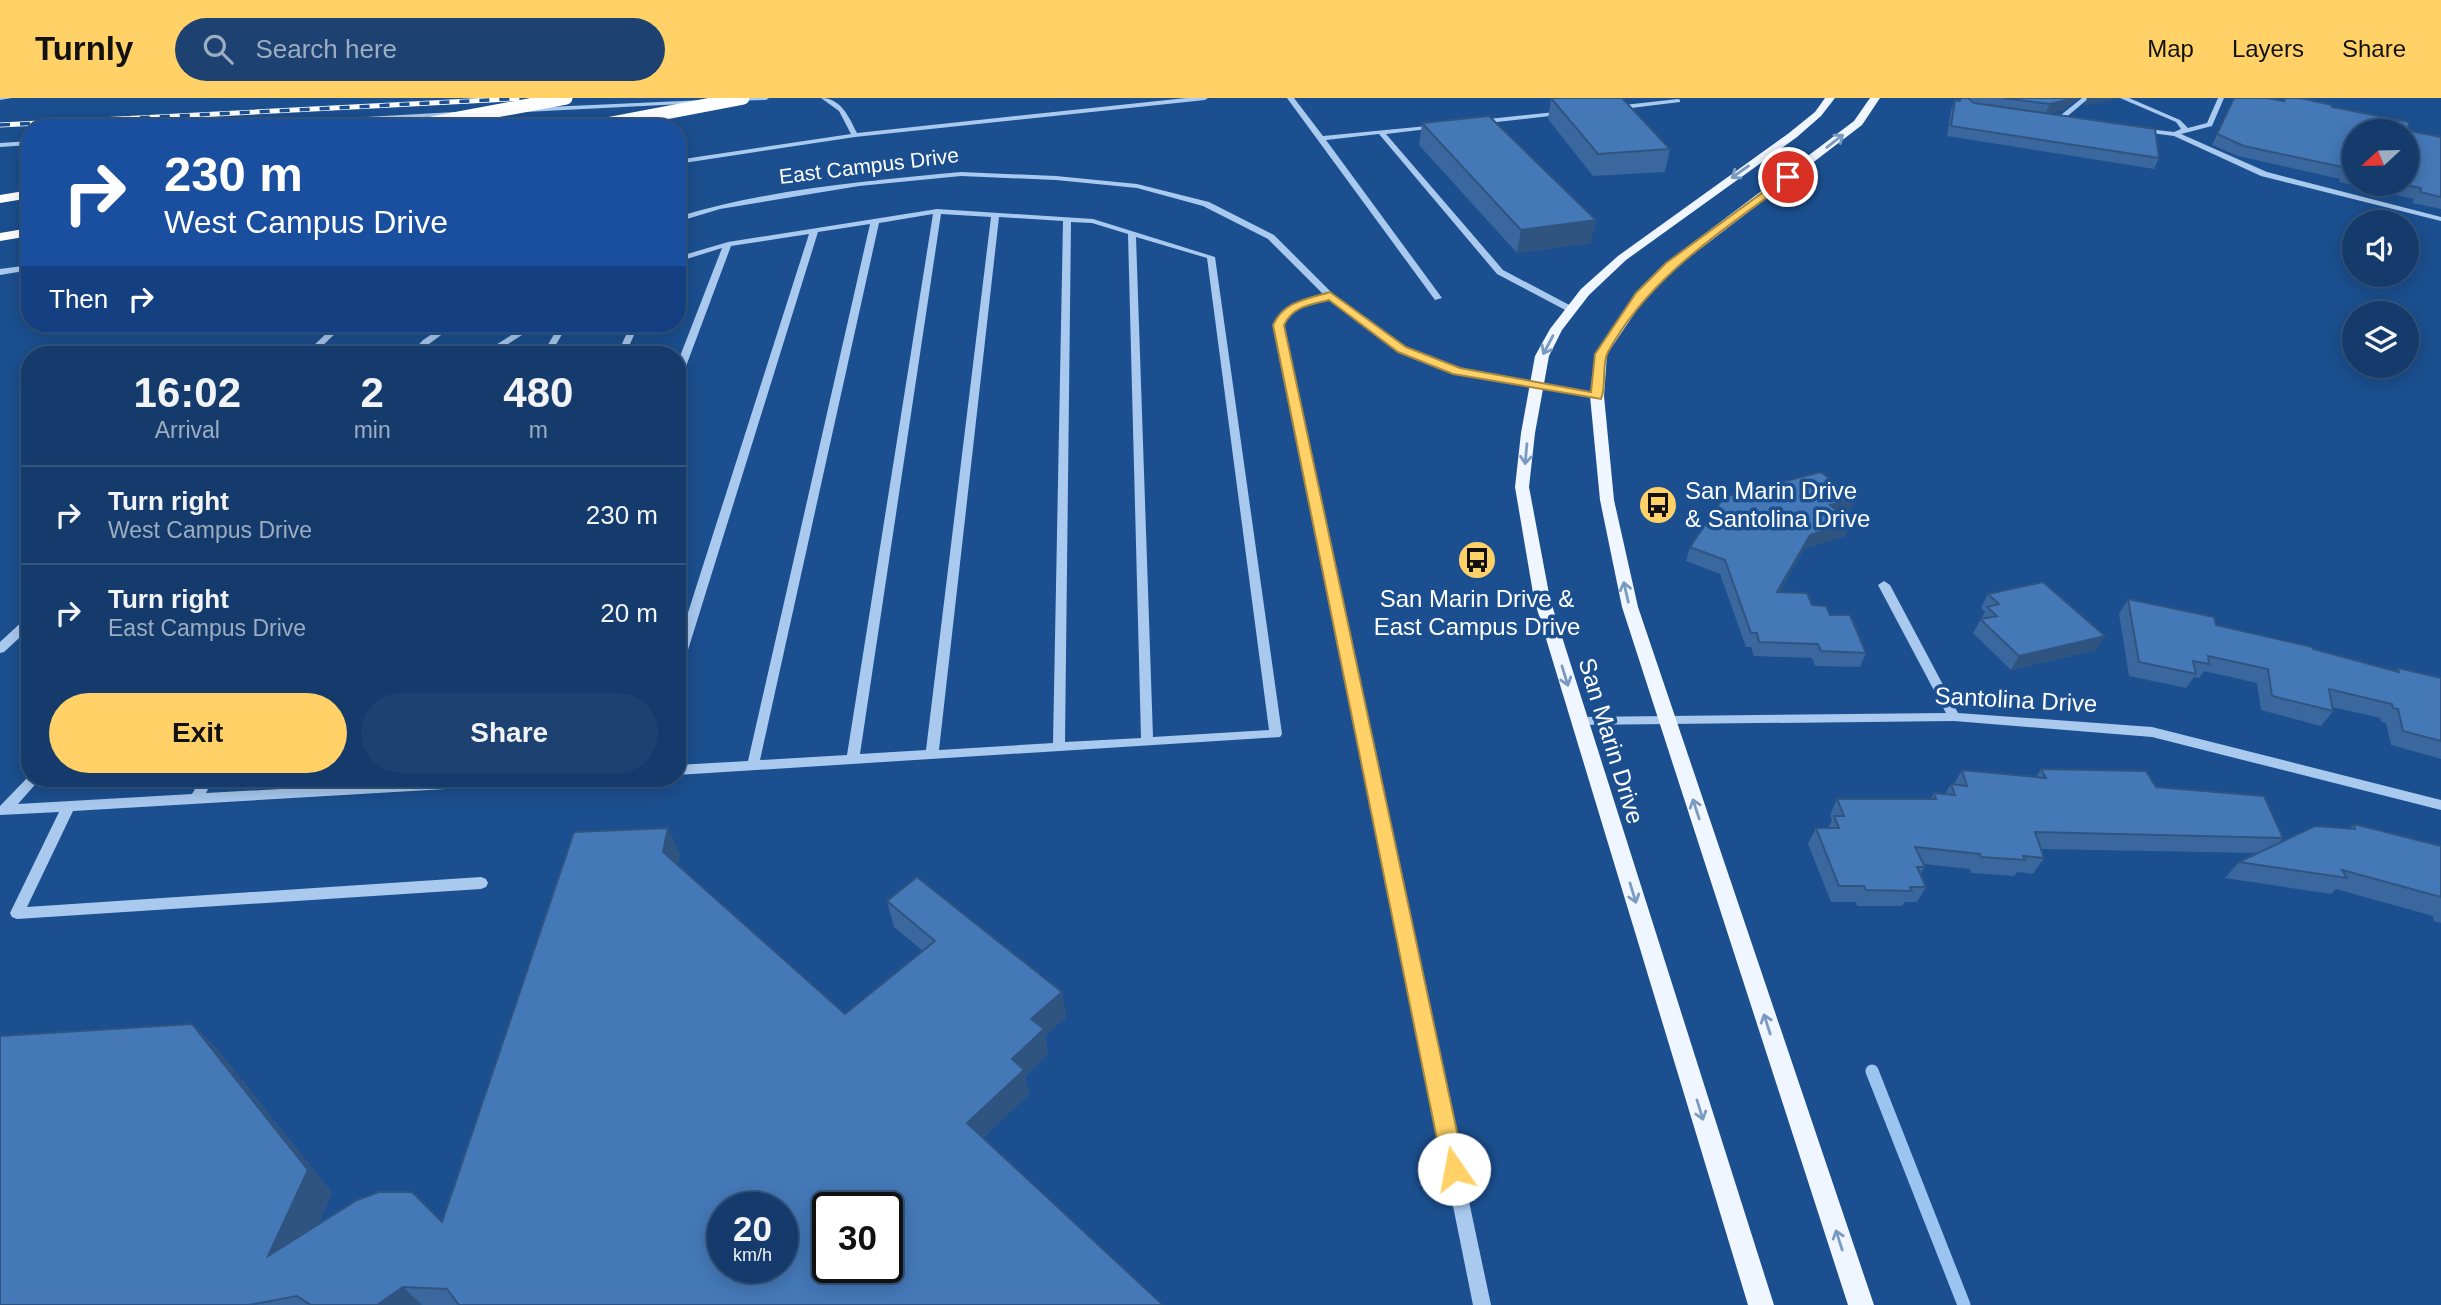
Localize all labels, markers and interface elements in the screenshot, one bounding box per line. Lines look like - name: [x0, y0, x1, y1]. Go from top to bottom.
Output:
- search box: [175, 18, 665, 81]
- text: Turnly: [35, 30, 133, 67]
- icon: search: [199, 30, 237, 68]
- text: Search here: [255, 34, 397, 64]
- text: Map: [2147, 35, 2194, 62]
- text: Layers: [2232, 35, 2304, 62]
- text: Share: [2342, 35, 2406, 62]
- north arrow: [2342, 119, 2418, 196]
- map controls: [2342, 119, 2419, 378]
- one-way arrow: [1826, 134, 1844, 149]
- street label: East Campus Drive: [778, 143, 960, 188]
- icon: right: [49, 147, 140, 238]
- text: 230 m: [164, 147, 303, 201]
- pin: [1758, 147, 1818, 207]
- icon: arrive: [1769, 158, 1807, 196]
- one-way arrow: [1731, 165, 1750, 179]
- text: West Campus Drive: [164, 204, 448, 240]
- button: sound: [2342, 210, 2419, 287]
- icon: right: [122, 280, 160, 318]
- text: Then: [49, 284, 108, 314]
- button: layers: [2342, 301, 2419, 378]
- one-way arrow: [1540, 334, 1554, 355]
- text: 16:02: [134, 369, 241, 416]
- text: 2: [360, 369, 384, 416]
- text: 480: [503, 369, 573, 416]
- text: Arrival: [155, 417, 220, 443]
- text: min: [354, 417, 391, 443]
- text: m: [529, 417, 548, 443]
- one-way arrow: [1519, 442, 1532, 464]
- place label: San Marin Drive & Santolina Drive: [1685, 477, 1870, 532]
- bus stop icon: San Marin Drive & Santolina Drive: [1637, 484, 1679, 526]
- text: Turn right: [108, 486, 229, 516]
- icon: right: [49, 496, 87, 534]
- text: 230 m: [586, 500, 658, 530]
- text: West Campus Drive: [108, 517, 312, 543]
- bus stop icon: San Marin Drive & East Campus Drive: [1456, 539, 1498, 581]
- one-way arrow: [1619, 581, 1632, 604]
- text: Turn right: [108, 584, 229, 614]
- place label: San Marin Drive & East Campus Drive: [1374, 585, 1580, 640]
- icon: right: [49, 594, 87, 632]
- text: 20 m: [600, 598, 658, 628]
- text: East Campus Drive: [108, 615, 306, 641]
- street label: San Marin Drive: [1573, 655, 1650, 827]
- one-way arrow: [1560, 664, 1573, 686]
- street label: Santolina Drive: [1934, 682, 2098, 717]
- button: Exit: [49, 693, 347, 773]
- button: Share: [361, 693, 658, 773]
- one-way arrow: [1688, 798, 1701, 820]
- one-way arrow: [1627, 882, 1640, 904]
- one-way arrow: [1760, 1014, 1773, 1036]
- one-way arrow: [1695, 1099, 1708, 1121]
- position arrow: [1417, 1132, 1491, 1206]
- speed limit sign: 30: [812, 1192, 903, 1283]
- text: 20: [733, 1209, 772, 1248]
- one-way arrow: [1832, 1230, 1845, 1252]
- text: km/h: [733, 1245, 772, 1265]

